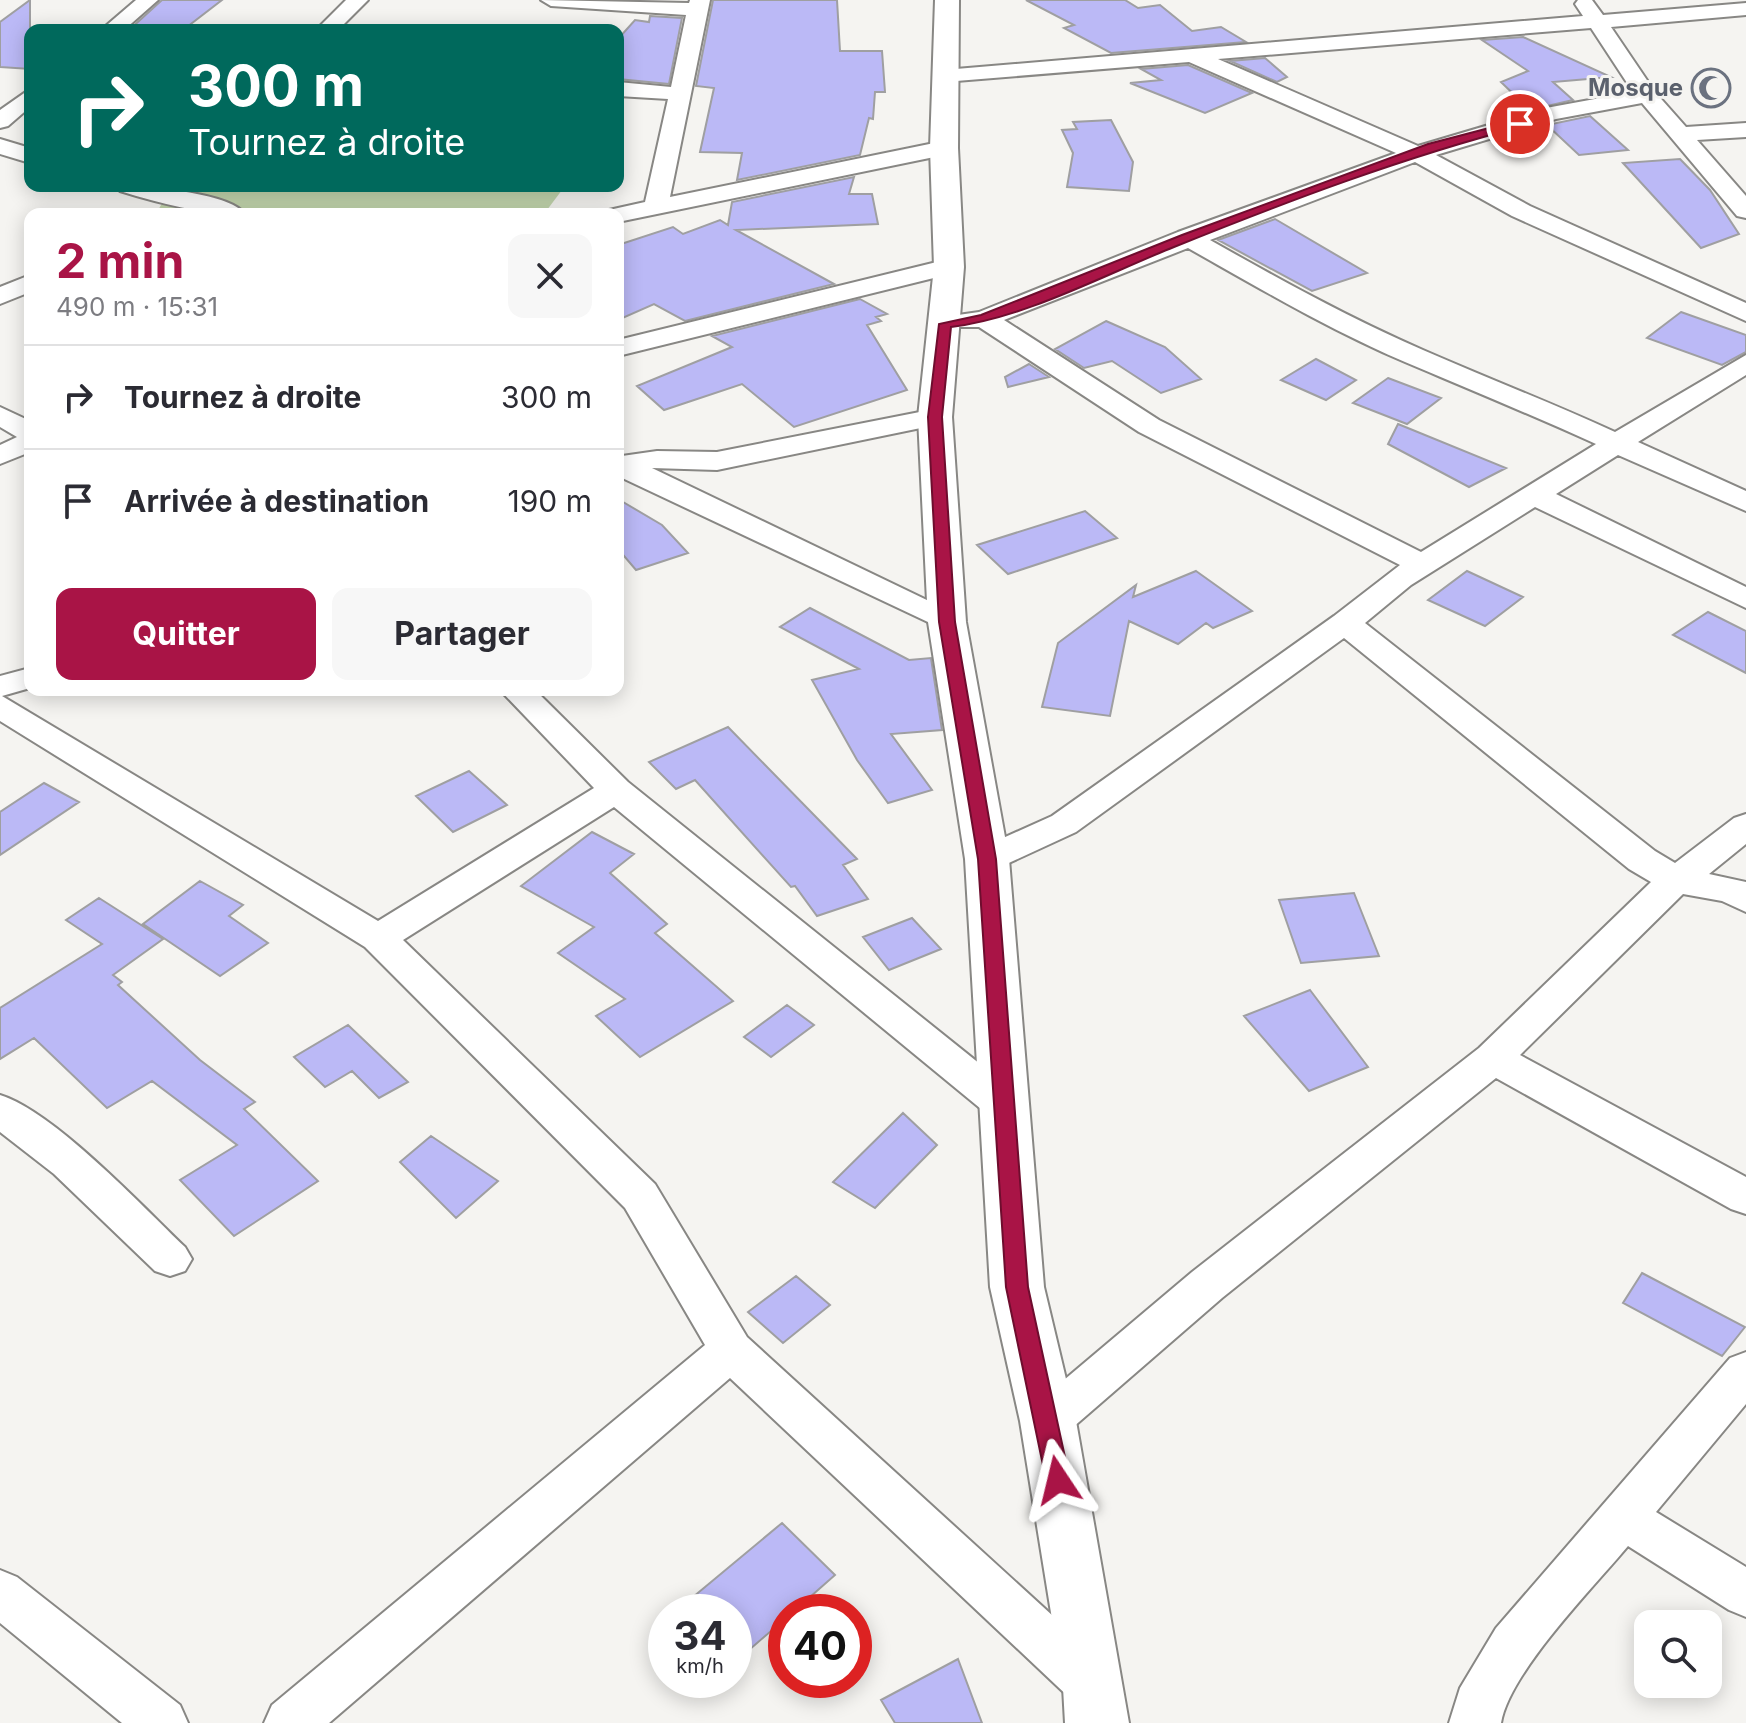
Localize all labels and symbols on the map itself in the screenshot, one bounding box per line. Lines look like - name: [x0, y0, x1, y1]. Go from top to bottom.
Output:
- mosque icon: Mosque: [1690, 67, 1732, 109]
- place label: Mosque: [1588, 73, 1683, 102]
- pin: [1486, 90, 1554, 158]
- position arrow: [1016, 1438, 1100, 1522]
- speed limit sign: 40: [768, 1594, 872, 1698]

